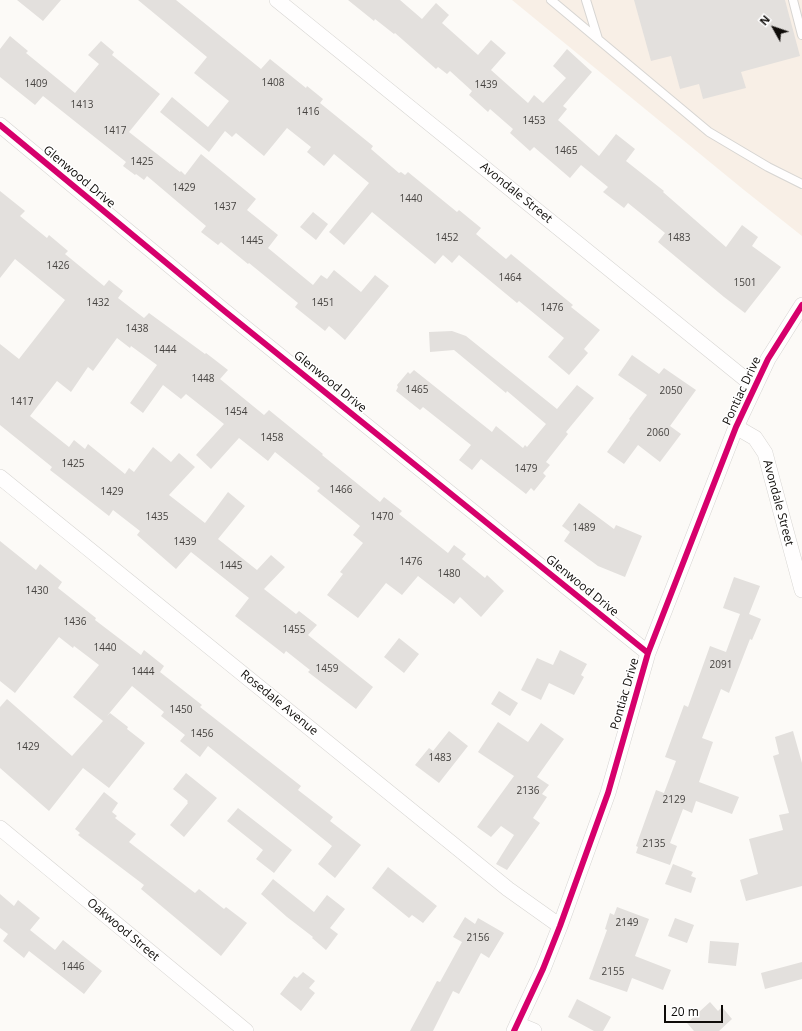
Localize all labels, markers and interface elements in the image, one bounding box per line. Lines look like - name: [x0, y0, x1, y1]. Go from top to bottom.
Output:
- north arrow: [754, 8, 794, 48]
- text: N: [756, 12, 773, 28]
- house number: 1408: [262, 77, 284, 89]
- house number: 1409: [25, 78, 47, 90]
- house number: 1439: [475, 79, 497, 91]
- house number: 1413: [71, 99, 93, 111]
- house number: 1416: [297, 106, 319, 118]
- house number: 1453: [523, 115, 545, 127]
- house number: 1417: [104, 125, 126, 137]
- street label: Glenwood Drive: [40, 143, 118, 211]
- house number: 1465: [555, 145, 577, 157]
- house number: 1425: [131, 156, 153, 168]
- street label: Avondale Street: [477, 160, 555, 226]
- house number: 1429: [173, 182, 195, 194]
- house number: 1440: [400, 193, 422, 205]
- house number: 1437: [214, 201, 236, 213]
- house number: 1452: [436, 232, 458, 244]
- house number: 1483: [668, 232, 690, 244]
- house number: 1445: [241, 235, 263, 247]
- house number: 1426: [47, 260, 69, 272]
- house number: 1464: [499, 272, 521, 284]
- house number: 1501: [734, 277, 756, 289]
- house number: 1432: [87, 297, 109, 309]
- house number: 1451: [312, 297, 334, 309]
- house number: 1476: [541, 302, 563, 314]
- house number: 1438: [126, 323, 148, 335]
- house number: 1444: [154, 344, 176, 356]
- street label: Glenwood Drive: [291, 348, 369, 416]
- street label: Pontiac Drive: [720, 354, 764, 428]
- house number: 1448: [192, 373, 214, 385]
- house number: 1465: [406, 384, 428, 396]
- house number: 2050: [660, 385, 682, 397]
- house number: 1417: [11, 396, 33, 408]
- house number: 1454: [225, 406, 247, 418]
- house number: 2060: [647, 427, 669, 439]
- house number: 1458: [261, 432, 283, 444]
- house number: 1425: [62, 458, 84, 470]
- street label: Avondale Street: [760, 458, 796, 548]
- house number: 1479: [515, 463, 537, 475]
- house number: 1466: [330, 484, 352, 496]
- house number: 1429: [101, 486, 123, 498]
- house number: 1435: [146, 511, 168, 523]
- house number: 1470: [371, 511, 393, 523]
- house number: 1489: [573, 522, 595, 534]
- house number: 1439: [174, 536, 196, 548]
- street label: Glenwood Drive: [543, 552, 621, 620]
- house number: 1476: [400, 556, 422, 568]
- house number: 1445: [220, 560, 242, 572]
- house number: 1480: [438, 568, 460, 580]
- house number: 1430: [26, 585, 48, 597]
- house number: 1436: [64, 616, 86, 628]
- house number: 1455: [283, 624, 305, 636]
- house number: 1440: [94, 642, 116, 654]
- street label: Pontiac Drive: [608, 656, 642, 732]
- house number: 2091: [710, 659, 732, 671]
- house number: 1459: [316, 663, 338, 675]
- house number: 1444: [132, 666, 154, 678]
- street label: Rosedale Avenue: [237, 667, 321, 739]
- house number: 1450: [170, 704, 192, 716]
- house number: 1456: [191, 728, 213, 740]
- house number: 1429: [17, 741, 39, 753]
- house number: 1483: [429, 752, 451, 764]
- house number: 2136: [517, 785, 539, 797]
- house number: 2129: [663, 794, 685, 806]
- house number: 2135: [643, 838, 665, 850]
- street label: Oakwood Street: [84, 896, 162, 964]
- house number: 2149: [616, 917, 638, 929]
- house number: 2156: [467, 932, 489, 944]
- house number: 1446: [62, 961, 84, 973]
- house number: 2155: [602, 966, 624, 978]
- scale bar: [666, 997, 725, 1023]
- text: 20 m: [671, 1003, 699, 1020]

